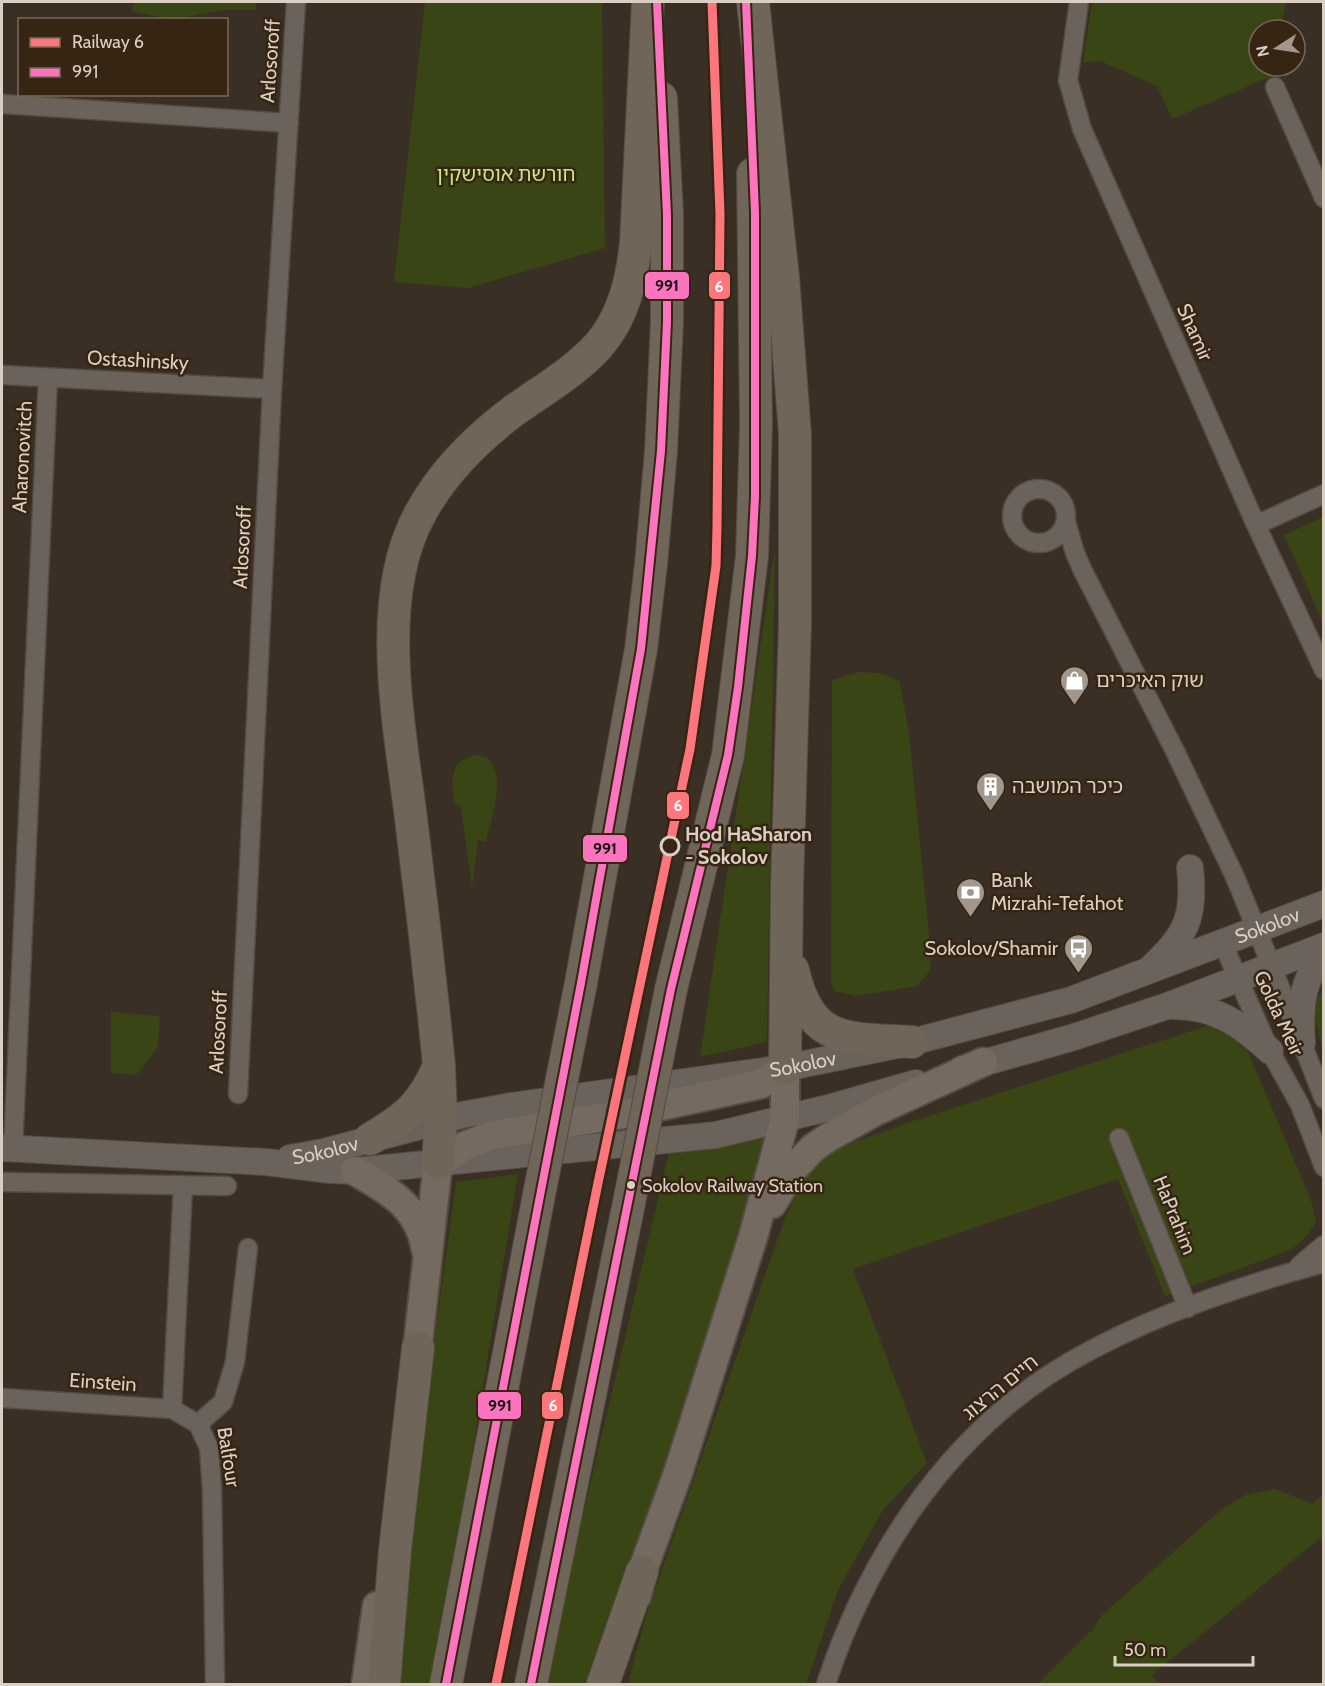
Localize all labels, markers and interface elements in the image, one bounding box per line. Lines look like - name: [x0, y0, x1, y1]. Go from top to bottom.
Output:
- legend: [18, 18, 228, 96]
- street label: Arlosoroff: [255, 18, 285, 104]
- north arrow: [1247, 18, 1307, 78]
- text: Railway 6: [72, 31, 144, 53]
- text: N: [1252, 44, 1273, 59]
- text: 991: [72, 61, 98, 83]
- park label: חורשת אוסישקין: [436, 162, 576, 186]
- line badge: 991: [644, 271, 690, 300]
- line badge: 6: [708, 271, 731, 300]
- text: 991: [655, 276, 679, 295]
- text: 6: [715, 277, 724, 296]
- street label: Shamir: [1172, 300, 1218, 365]
- street label: Ostashinsky: [87, 345, 189, 375]
- street label: Aharonovitch: [7, 400, 37, 514]
- street label: Arlosoroff: [228, 504, 256, 589]
- shop icon: שוק האיכרים: [1059, 664, 1091, 706]
- place label: שוק האיכרים: [1096, 668, 1204, 692]
- building icon: כיכר המושבה: [975, 770, 1007, 812]
- place label: כיכר המושבה: [1012, 774, 1123, 798]
- line badge: 6: [666, 791, 690, 820]
- text: 6: [674, 796, 683, 815]
- place label: Hod HaSharon - Sokolov: [685, 822, 812, 869]
- line badge: 991: [582, 834, 628, 863]
- marker: Hod HaSharon - Sokolov: [660, 836, 680, 856]
- text: 991: [593, 839, 617, 858]
- place label: Bank Mizrahi-Tefahot: [991, 868, 1123, 915]
- bank icon: Bank Mizrahi-Tefahot: [954, 876, 986, 918]
- street label: Sokolov: [1232, 902, 1303, 949]
- bus stop icon: Sokolov/Shamir: [1063, 932, 1095, 974]
- place label: Sokolov/Shamir: [925, 936, 1059, 960]
- street label: Golda Meir: [1249, 967, 1309, 1060]
- street label: Arlosoroff: [204, 989, 232, 1074]
- street label: Sokolov: [768, 1046, 838, 1082]
- street label: Sokolov: [290, 1131, 361, 1169]
- street label: HaPrahim: [1148, 1172, 1202, 1258]
- place label: Sokolov Railway Station: [642, 1175, 823, 1197]
- marker: Sokolov Railway Station: [625, 1179, 637, 1191]
- street label: חיים הרצוג: [957, 1349, 1043, 1425]
- street label: Einstein: [68, 1368, 138, 1396]
- line badge: 991: [477, 1391, 522, 1420]
- line badge: 6: [541, 1391, 564, 1420]
- text: 991: [488, 1396, 512, 1415]
- text: 6: [549, 1396, 558, 1415]
- street label: Balfour: [212, 1425, 246, 1489]
- scale bar: [1115, 1629, 1253, 1667]
- text: 50 m: [1124, 1639, 1166, 1661]

